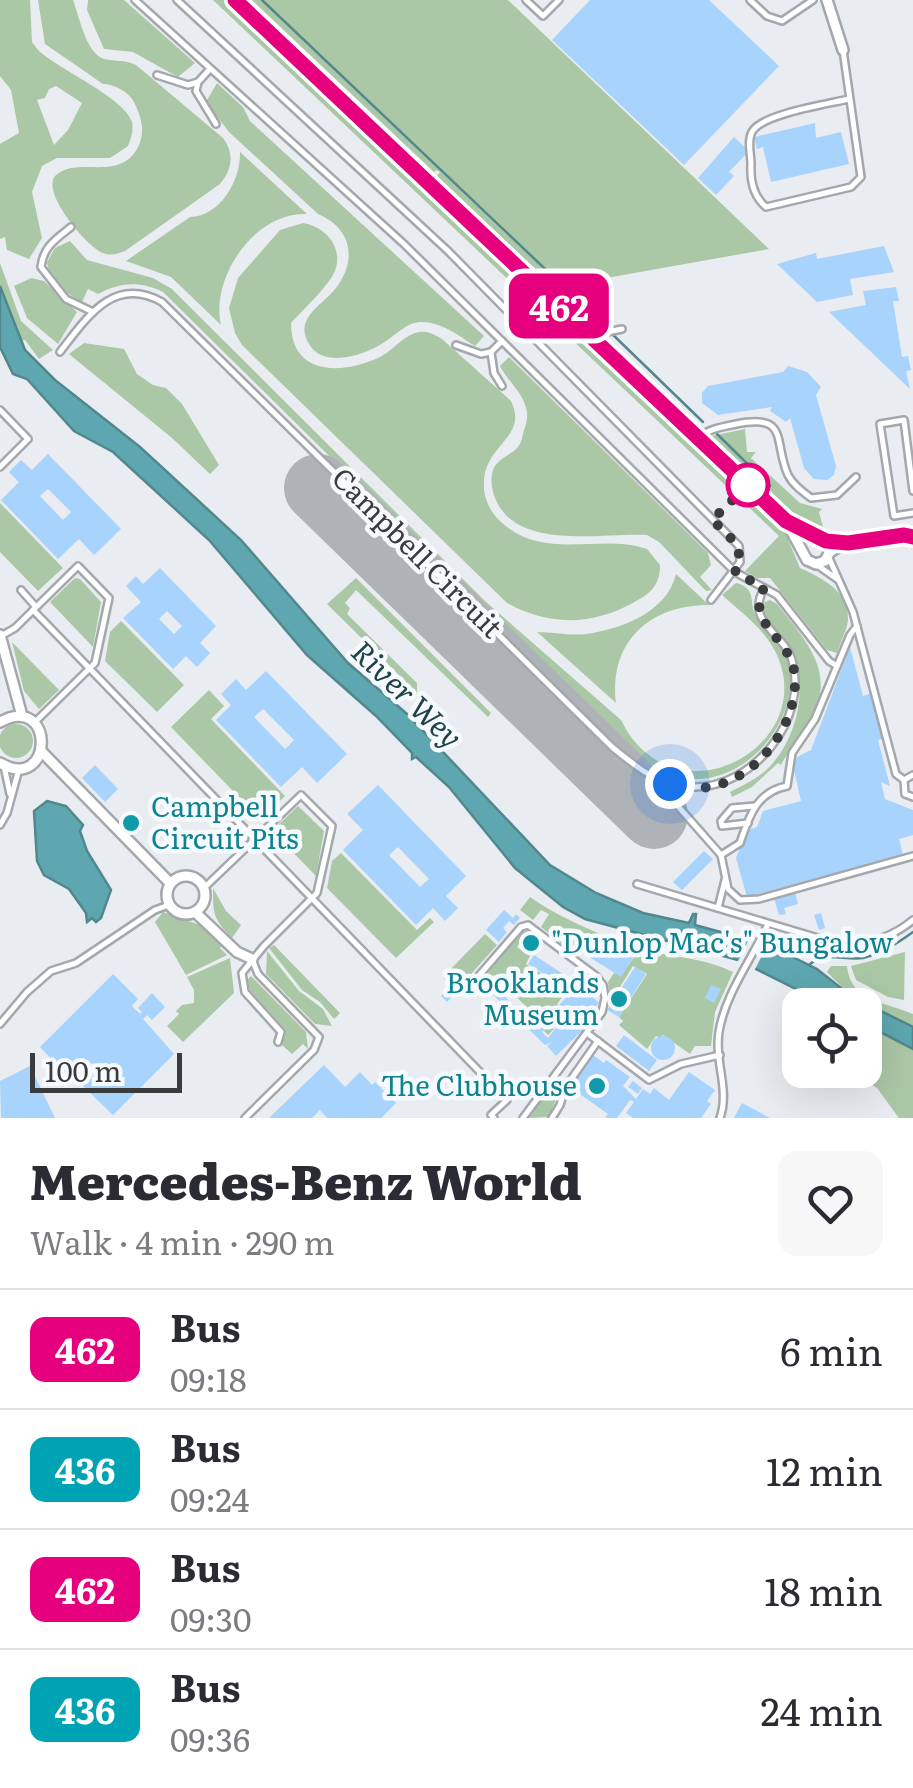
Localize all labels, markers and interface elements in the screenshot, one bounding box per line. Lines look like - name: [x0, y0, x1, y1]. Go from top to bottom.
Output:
- line badge: 462: [502, 274, 616, 338]
- text: 462: [529, 280, 589, 332]
- street label: Campbell Circuit: [324, 457, 514, 647]
- unlabelled marker: [727, 464, 769, 506]
- water label: River Wey: [343, 629, 473, 757]
- your location: [645, 759, 695, 809]
- place label: Campbell Circuit Pits: [151, 784, 299, 858]
- marker: Campbell Circuit Pits: [120, 812, 142, 834]
- place label: "Dunlop Mac's" Bungalow: [551, 920, 893, 962]
- marker: "Dunlop Mac's" Bungalow: [520, 932, 542, 954]
- place label: Brooklands Museum: [446, 960, 599, 1034]
- marker: Brooklands Museum: [608, 988, 630, 1010]
- map controls: [782, 988, 882, 1088]
- button: locate: [782, 988, 882, 1088]
- scale bar: [30, 1048, 182, 1092]
- text: 100 m: [45, 1049, 122, 1091]
- place label: The Clubhouse: [381, 1063, 577, 1105]
- marker: The Clubhouse: [586, 1075, 608, 1097]
- text: Mercedes-Benz World: [30, 1144, 582, 1215]
- button: heart: [778, 1151, 883, 1256]
- text: Walk · 4 min · 290 m: [30, 1217, 335, 1265]
- text: Bus: [170, 1297, 241, 1354]
- text: 6 min: [780, 1321, 883, 1378]
- text: 462: [55, 1323, 115, 1375]
- text: 09:18: [170, 1354, 247, 1402]
- text: Bus: [170, 1417, 241, 1474]
- text: 12 min: [766, 1441, 883, 1498]
- text: 436: [54, 1443, 116, 1495]
- text: 09:24: [170, 1474, 249, 1522]
- text: Bus: [170, 1537, 241, 1594]
- text: 18 min: [764, 1561, 883, 1618]
- text: 462: [55, 1563, 115, 1615]
- text: 09:30: [170, 1594, 251, 1642]
- text: Bus: [170, 1657, 241, 1714]
- text: 24 min: [761, 1681, 883, 1738]
- text: 436: [54, 1683, 116, 1735]
- text: 09:36: [170, 1714, 250, 1762]

